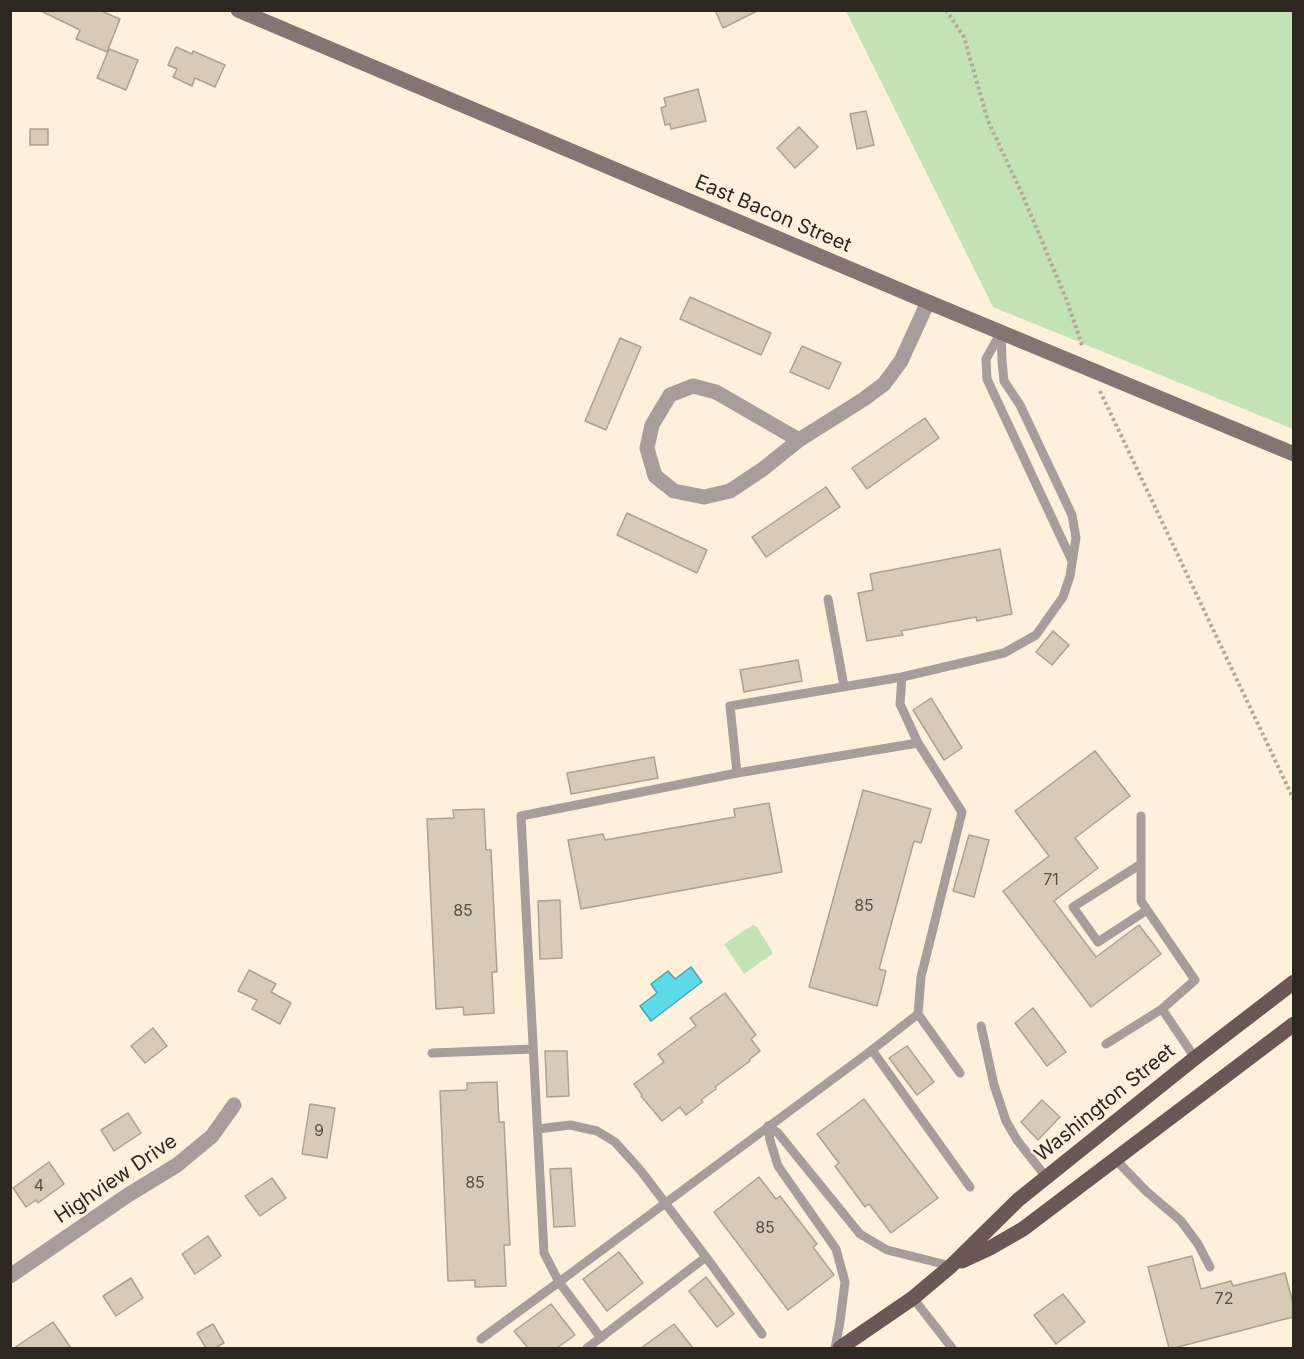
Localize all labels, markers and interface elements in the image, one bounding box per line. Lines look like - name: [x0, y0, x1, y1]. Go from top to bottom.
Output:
- street label: East Bacon Street: [691, 170, 855, 258]
- house number: 71: [1043, 870, 1059, 890]
- house number: 85: [854, 896, 874, 916]
- house number: 85: [453, 901, 473, 921]
- street label: Washington Street: [1030, 1039, 1180, 1167]
- house number: 9: [314, 1121, 324, 1141]
- street label: Highview Drive: [50, 1129, 182, 1229]
- house number: 85: [465, 1173, 485, 1193]
- house number: 4: [34, 1176, 44, 1196]
- house number: 85: [755, 1218, 775, 1238]
- house number: 72: [1215, 1289, 1233, 1309]

